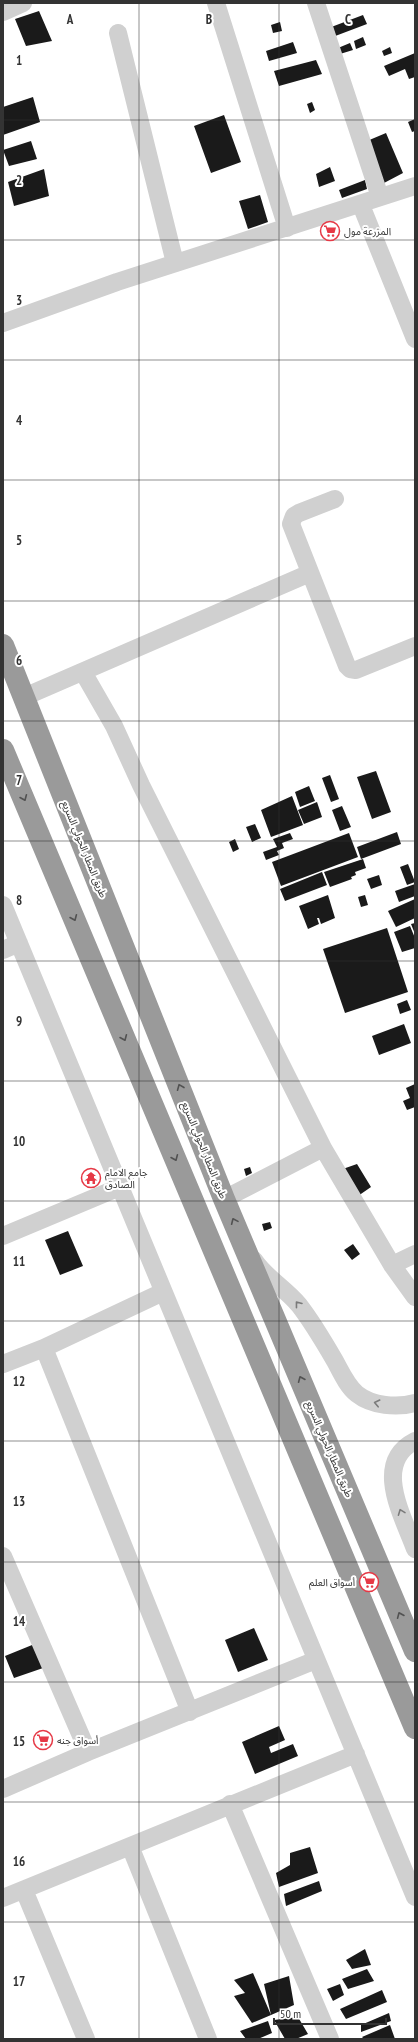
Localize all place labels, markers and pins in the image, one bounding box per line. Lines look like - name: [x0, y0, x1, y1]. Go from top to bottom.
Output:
- supermarket icon: المزرعة مول: [319, 220, 341, 242]
- place label: المزرعة مول: [344, 225, 391, 238]
- place label: جامع الامام الصادق: [105, 1166, 148, 1191]
- temple icon: جامع الامام الصادق: [80, 1167, 102, 1189]
- supermarket icon: أسواق العلم: [358, 1571, 380, 1593]
- place label: أسواق العلم: [309, 1576, 355, 1590]
- supermarket icon: أسواق جنه: [32, 1729, 54, 1751]
- place label: أسواق جنه: [57, 1734, 99, 1747]

